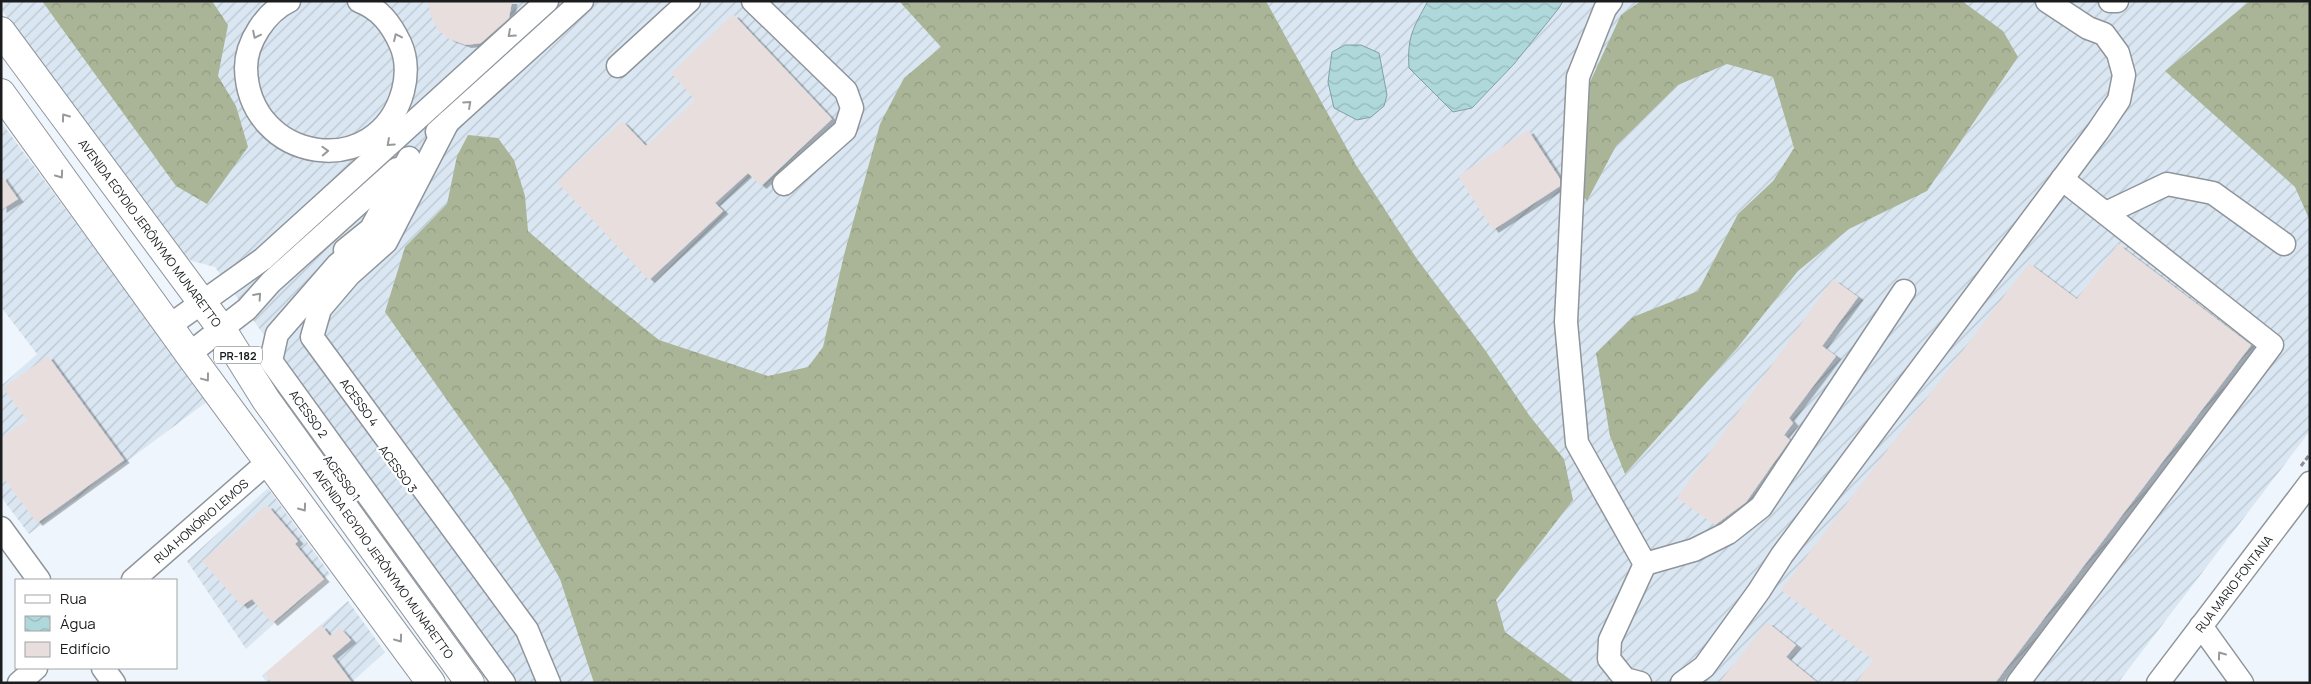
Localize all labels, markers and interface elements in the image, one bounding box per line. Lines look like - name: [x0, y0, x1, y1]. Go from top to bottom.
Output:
- one-way arrow: [507, 28, 516, 37]
- one-way arrow: [252, 30, 262, 39]
- one-way arrow: [393, 33, 403, 42]
- one-way arrow: [463, 101, 472, 110]
- one-way arrow: [62, 114, 70, 123]
- street label: AVENIDA EGYDIO JERÔNYMO MUNARETTO: [75, 135, 226, 331]
- one-way arrow: [387, 138, 396, 147]
- one-way arrow: [322, 145, 330, 156]
- one-way arrow: [54, 169, 63, 179]
- one-way arrow: [252, 293, 261, 302]
- road number: PR-182: [214, 346, 262, 364]
- one-way arrow: [201, 372, 209, 381]
- street label: ACESSO 4: [336, 374, 383, 429]
- street label: ACESSO 2: [286, 386, 332, 441]
- street label: ACESSO 3: [375, 442, 421, 496]
- street label: ACESSO 1: [319, 451, 365, 505]
- street label: AVENIDA EGYDIO JERÔNYMO MUNARETTO: [310, 465, 458, 662]
- street label: RUA HONÓRIO LEMOS: [150, 475, 252, 567]
- one-way arrow: [297, 502, 306, 512]
- street label: RUA MARIO FONTANA: [2191, 531, 2276, 636]
- legend: [15, 579, 178, 669]
- text: Rua: [60, 588, 87, 609]
- text: Água: [60, 613, 96, 634]
- one-way arrow: [393, 633, 402, 643]
- text: Edifício: [60, 638, 111, 659]
- one-way arrow: [2218, 651, 2227, 661]

